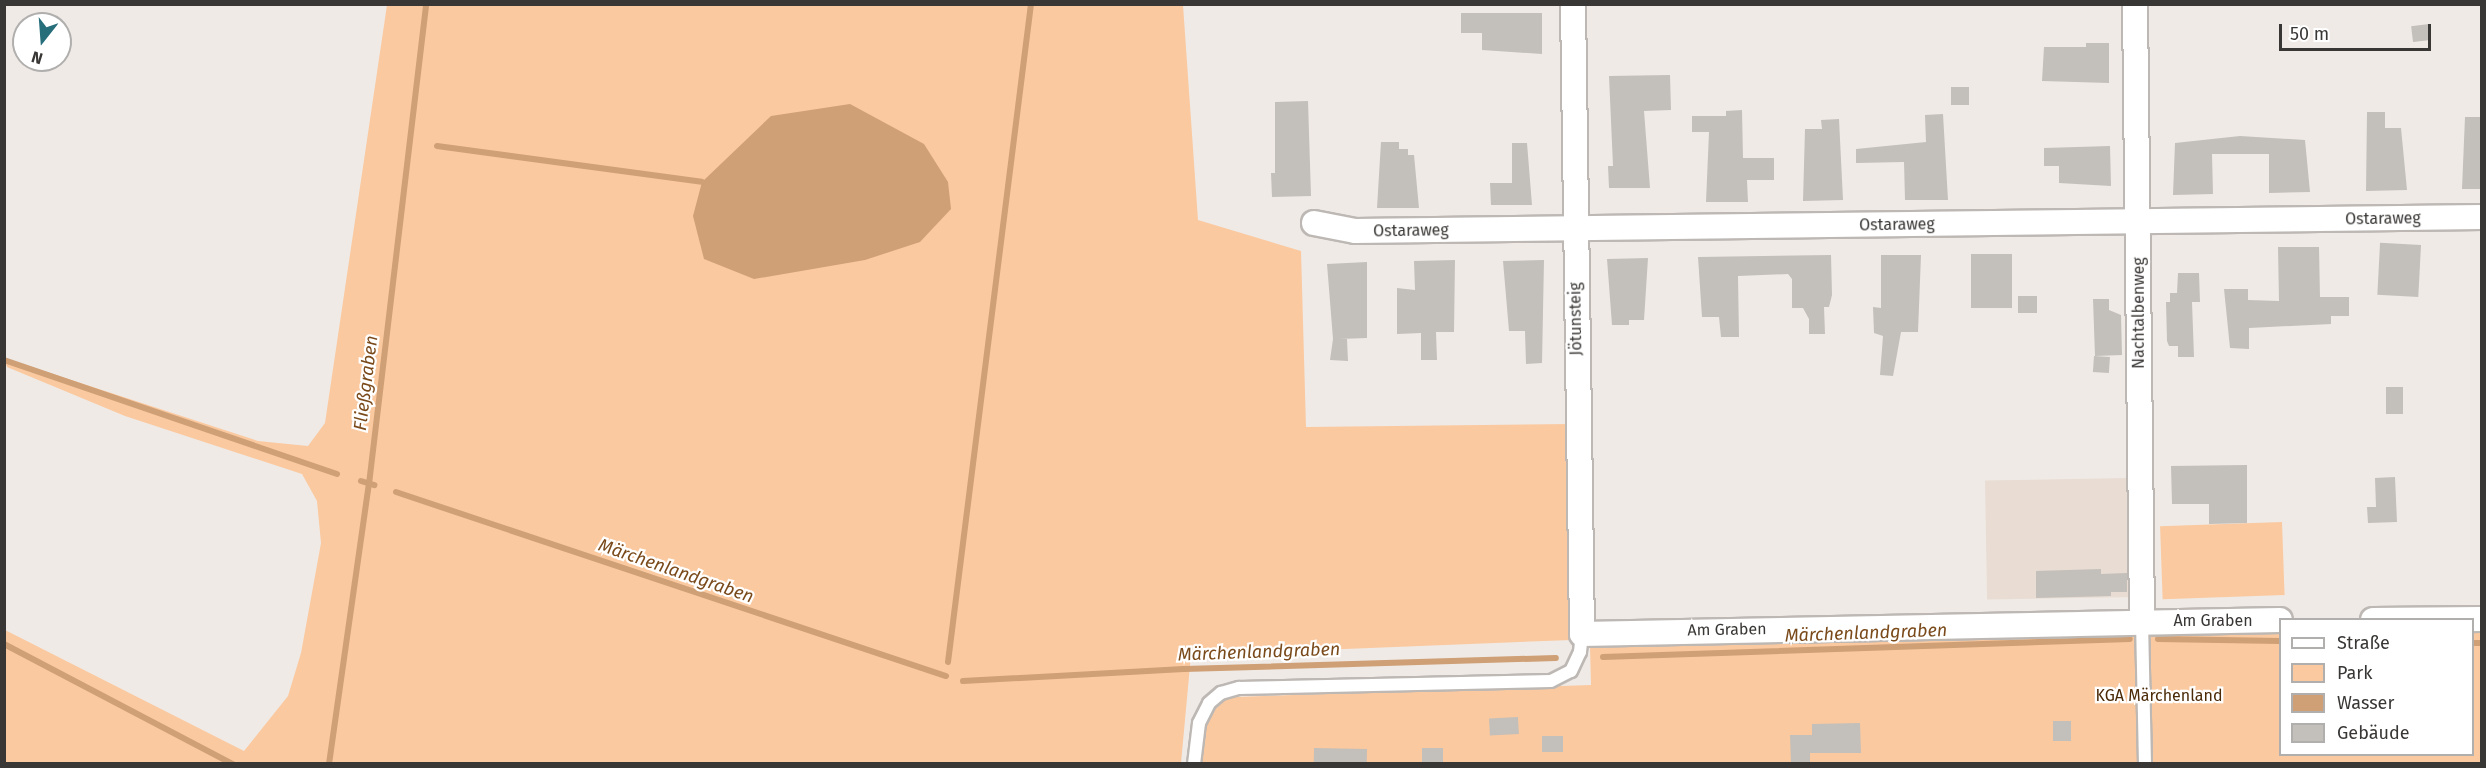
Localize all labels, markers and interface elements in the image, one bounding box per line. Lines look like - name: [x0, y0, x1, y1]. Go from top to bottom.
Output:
- north arrow: [12, 12, 72, 72]
- scale bar: [2282, 12, 2434, 50]
- text: 50 m: [2290, 23, 2329, 45]
- text: N: [29, 47, 45, 68]
- street label: Ostaraweg: [2345, 209, 2421, 229]
- street label: Ostaraweg: [1859, 215, 1935, 235]
- street label: Ostaraweg: [1373, 221, 1449, 241]
- street label: Nachtalbenweg: [2129, 257, 2149, 369]
- street label: Jötunsteig: [1566, 282, 1586, 356]
- water label: Fließgraben: [349, 334, 383, 432]
- water label: Märchenlandgraben: [596, 534, 756, 608]
- street label: Am Graben: [2173, 611, 2253, 631]
- legend: [2279, 618, 2474, 756]
- water label: Märchenlandgraben: [1784, 619, 1948, 647]
- street label: Am Graben: [1687, 620, 1767, 640]
- text: Straße: [2337, 632, 2390, 654]
- water label: Märchenlandgraben: [1177, 638, 1341, 666]
- text: Park: [2337, 662, 2372, 684]
- park label: KGA Märchenland: [2096, 686, 2222, 706]
- text: Wasser: [2337, 692, 2394, 714]
- text: Gebäude: [2337, 722, 2410, 744]

